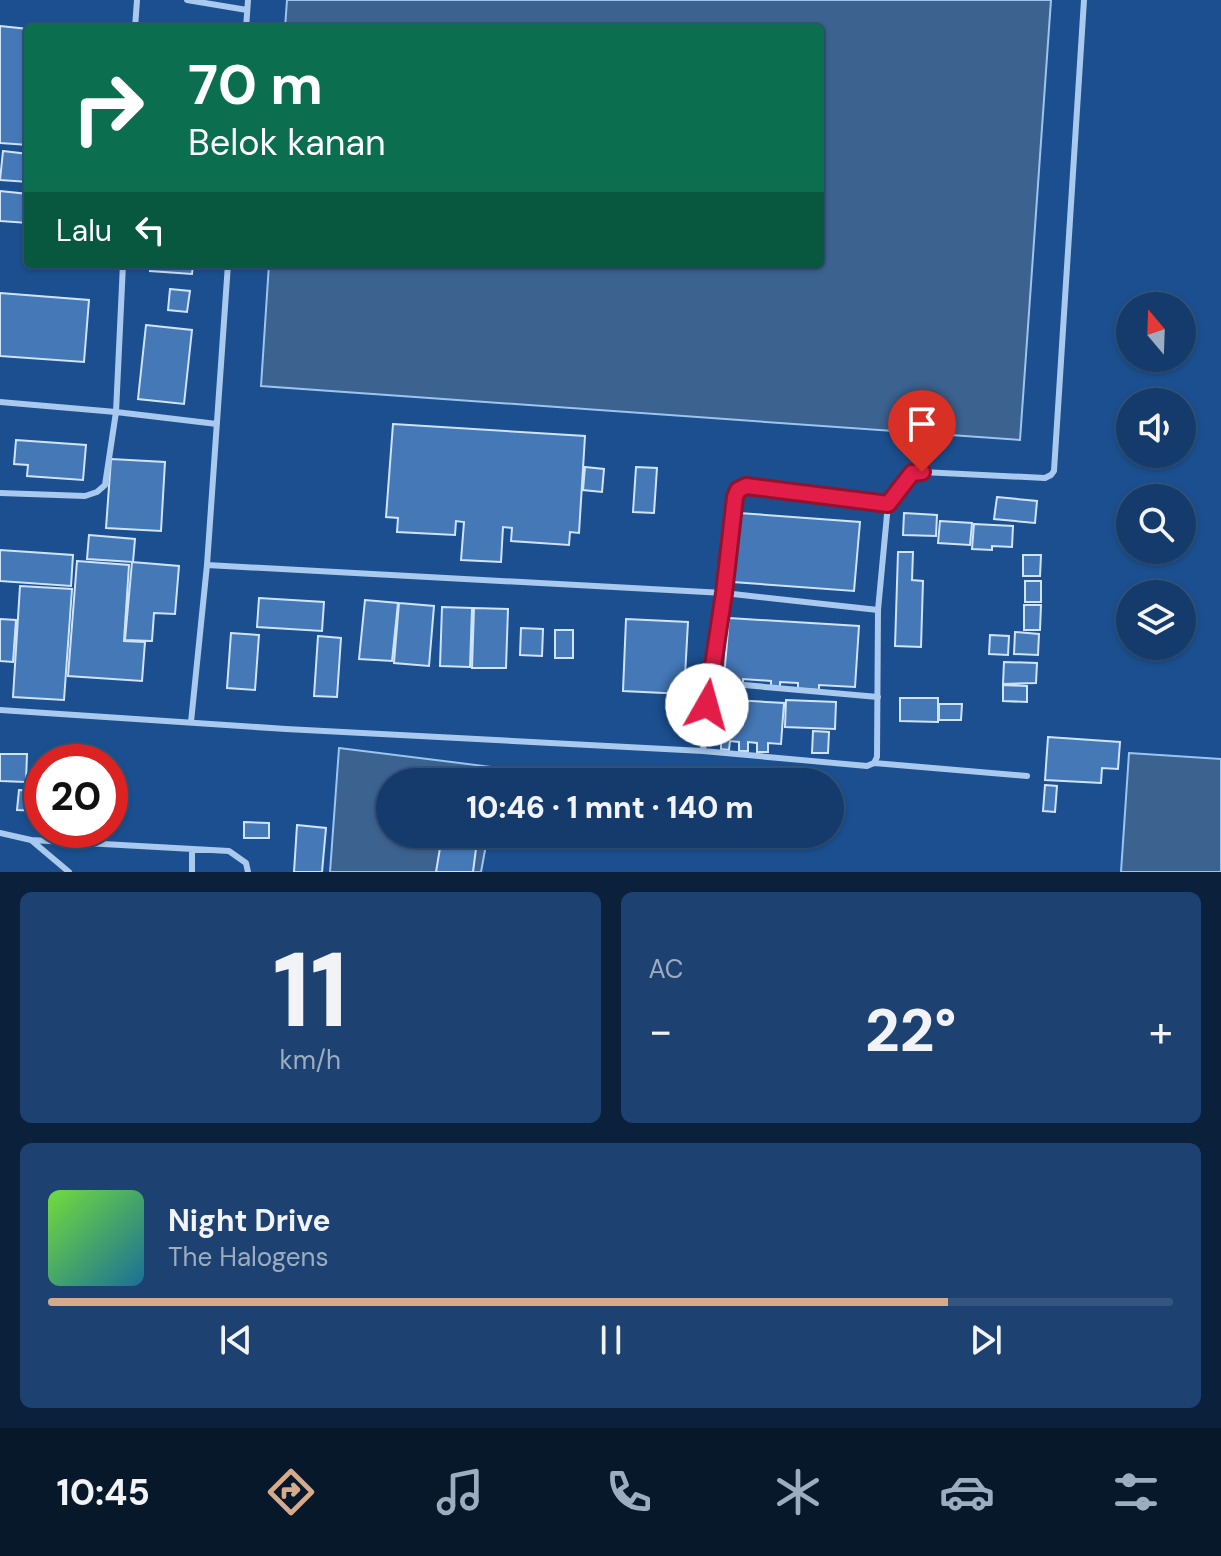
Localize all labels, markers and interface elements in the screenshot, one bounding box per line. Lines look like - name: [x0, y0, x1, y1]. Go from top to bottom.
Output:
- text: 70 m: [188, 48, 323, 121]
- icon: right: [56, 56, 160, 160]
- text: Belok kanan: [188, 119, 386, 166]
- icon: left: [128, 208, 172, 252]
- text: Lalu: [56, 211, 112, 250]
- north arrow: [1116, 292, 1196, 372]
- map controls: [1116, 292, 1196, 660]
- button: sound: [1116, 388, 1196, 468]
- pin: [888, 390, 956, 472]
- icon: arrive: [900, 402, 944, 446]
- button: search: [1116, 484, 1196, 564]
- button: layers: [1116, 580, 1196, 660]
- position arrow: [665, 663, 749, 747]
- speed limit sign: 20: [24, 744, 128, 848]
- text: 10:46 · 1 mnt · 140 m: [466, 788, 754, 827]
- text: 11: [272, 923, 348, 1058]
- text: AC: [649, 952, 683, 986]
- text: 22°: [865, 991, 956, 1070]
- text: −: [649, 1002, 673, 1060]
- text: +: [1149, 1002, 1173, 1060]
- text: km/h: [280, 1043, 341, 1077]
- text: Night Drive: [168, 1201, 331, 1240]
- text: The Halogens: [168, 1240, 328, 1274]
- icon: previous: [214, 1318, 258, 1362]
- icon: pause: [589, 1318, 633, 1362]
- icon: next: [964, 1318, 1008, 1362]
- icon: directions: [263, 1464, 319, 1520]
- icon: music: [432, 1464, 488, 1520]
- icon: phone: [601, 1464, 657, 1520]
- icon: climate: [770, 1464, 826, 1520]
- icon: car: [939, 1464, 995, 1520]
- icon: filters: [1108, 1464, 1164, 1520]
- text: 10:45: [57, 1469, 150, 1516]

